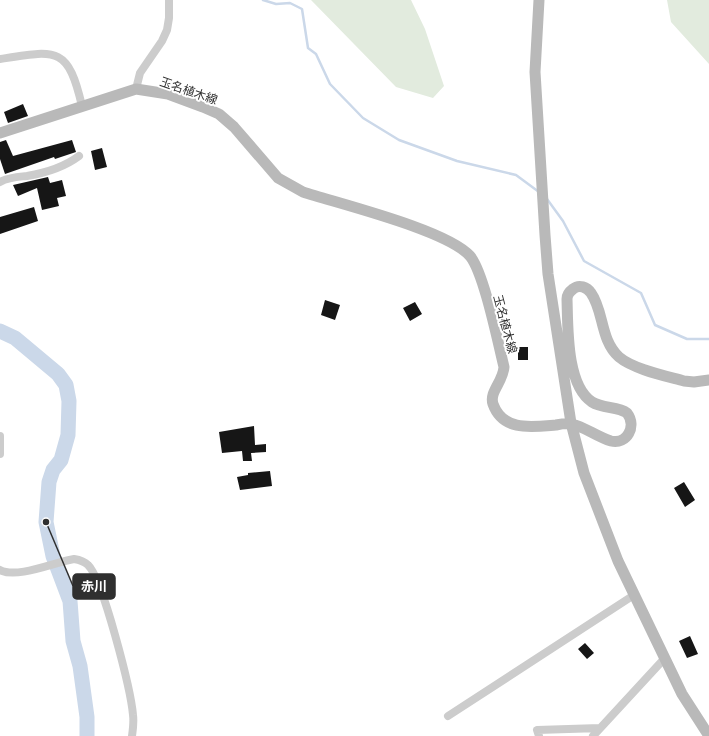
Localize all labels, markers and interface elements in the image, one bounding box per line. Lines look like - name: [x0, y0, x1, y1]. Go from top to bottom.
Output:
- street label: 玉名植木線: [158, 74, 220, 106]
- street label: 玉名植木線: [491, 293, 521, 355]
- callout: 赤川: [73, 574, 115, 599]
- text: 赤川: [81, 578, 107, 594]

